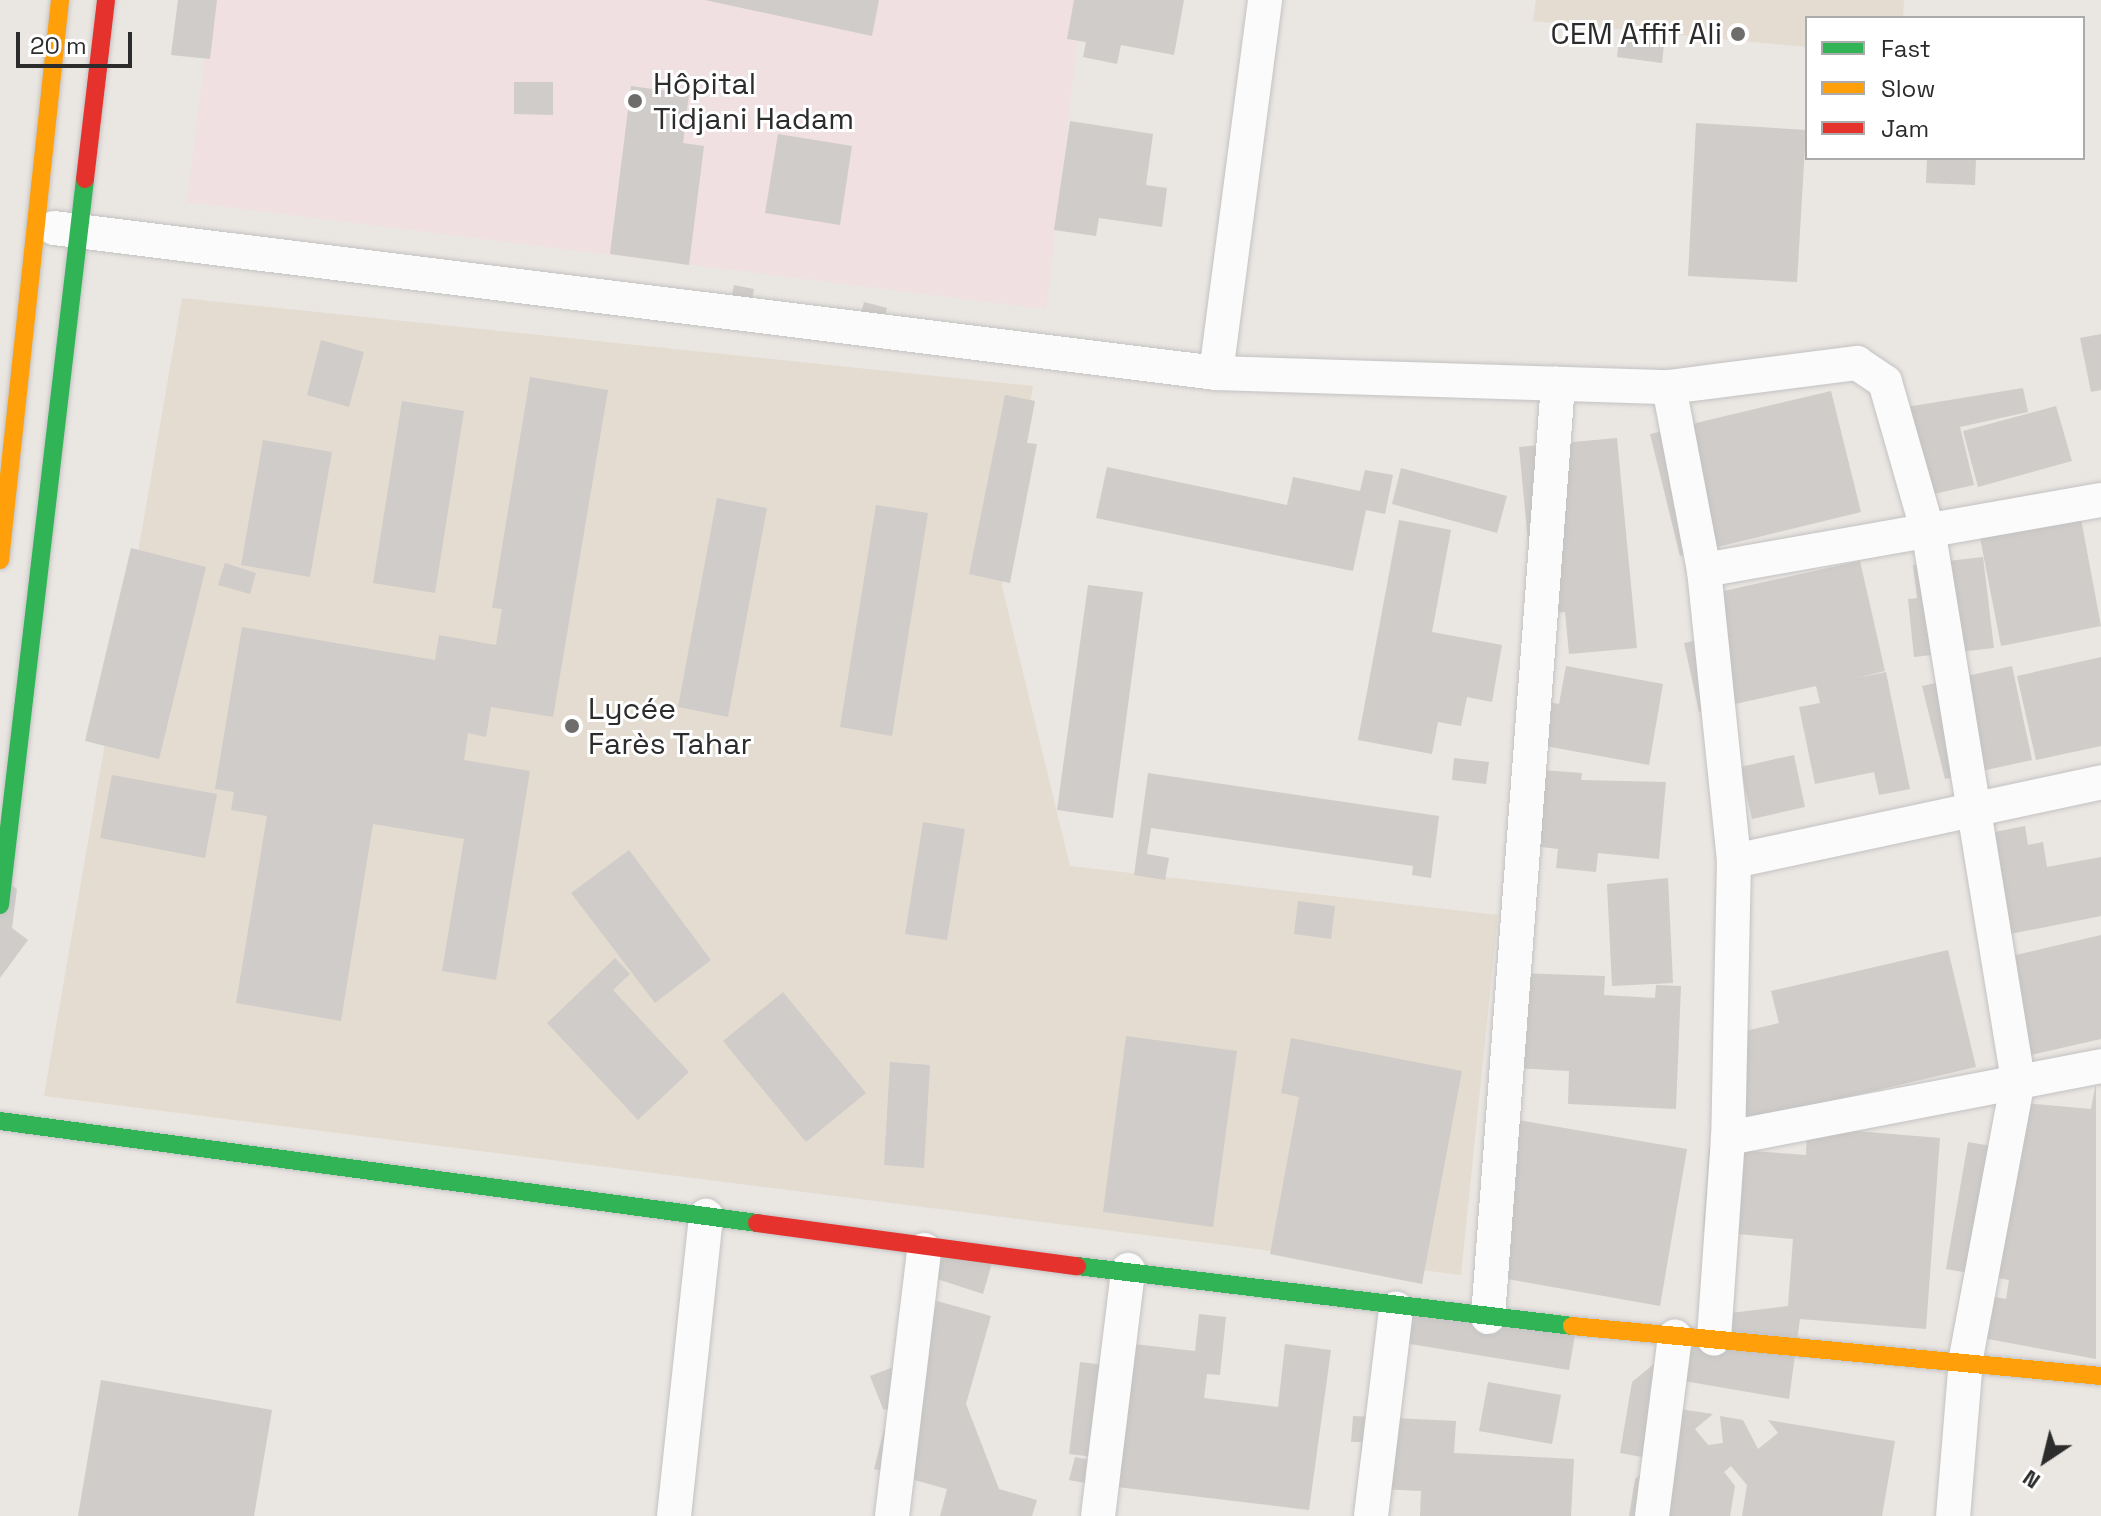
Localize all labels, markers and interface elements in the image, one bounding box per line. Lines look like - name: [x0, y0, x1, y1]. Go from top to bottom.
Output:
- scale bar: [20, 16, 136, 66]
- place label: CEM Affif Ali: [1550, 16, 1722, 52]
- legend: [1805, 16, 2085, 160]
- marker: CEM Affif Ali: [1729, 25, 1747, 43]
- text: 20 m: [30, 30, 87, 61]
- text: Fast: [1881, 33, 1931, 64]
- place label: Hôpital Tidjani Hadam: [653, 66, 854, 136]
- text: Slow: [1881, 73, 1935, 104]
- marker: Hôpital Tidjani Hadam: [624, 90, 646, 112]
- text: Jam: [1881, 113, 1929, 144]
- place label: Lycée Farès Tahar: [588, 691, 752, 762]
- marker: Lycée Farès Tahar: [563, 717, 581, 735]
- north arrow: [2005, 1420, 2085, 1500]
- text: N: [2017, 1464, 2045, 1495]

